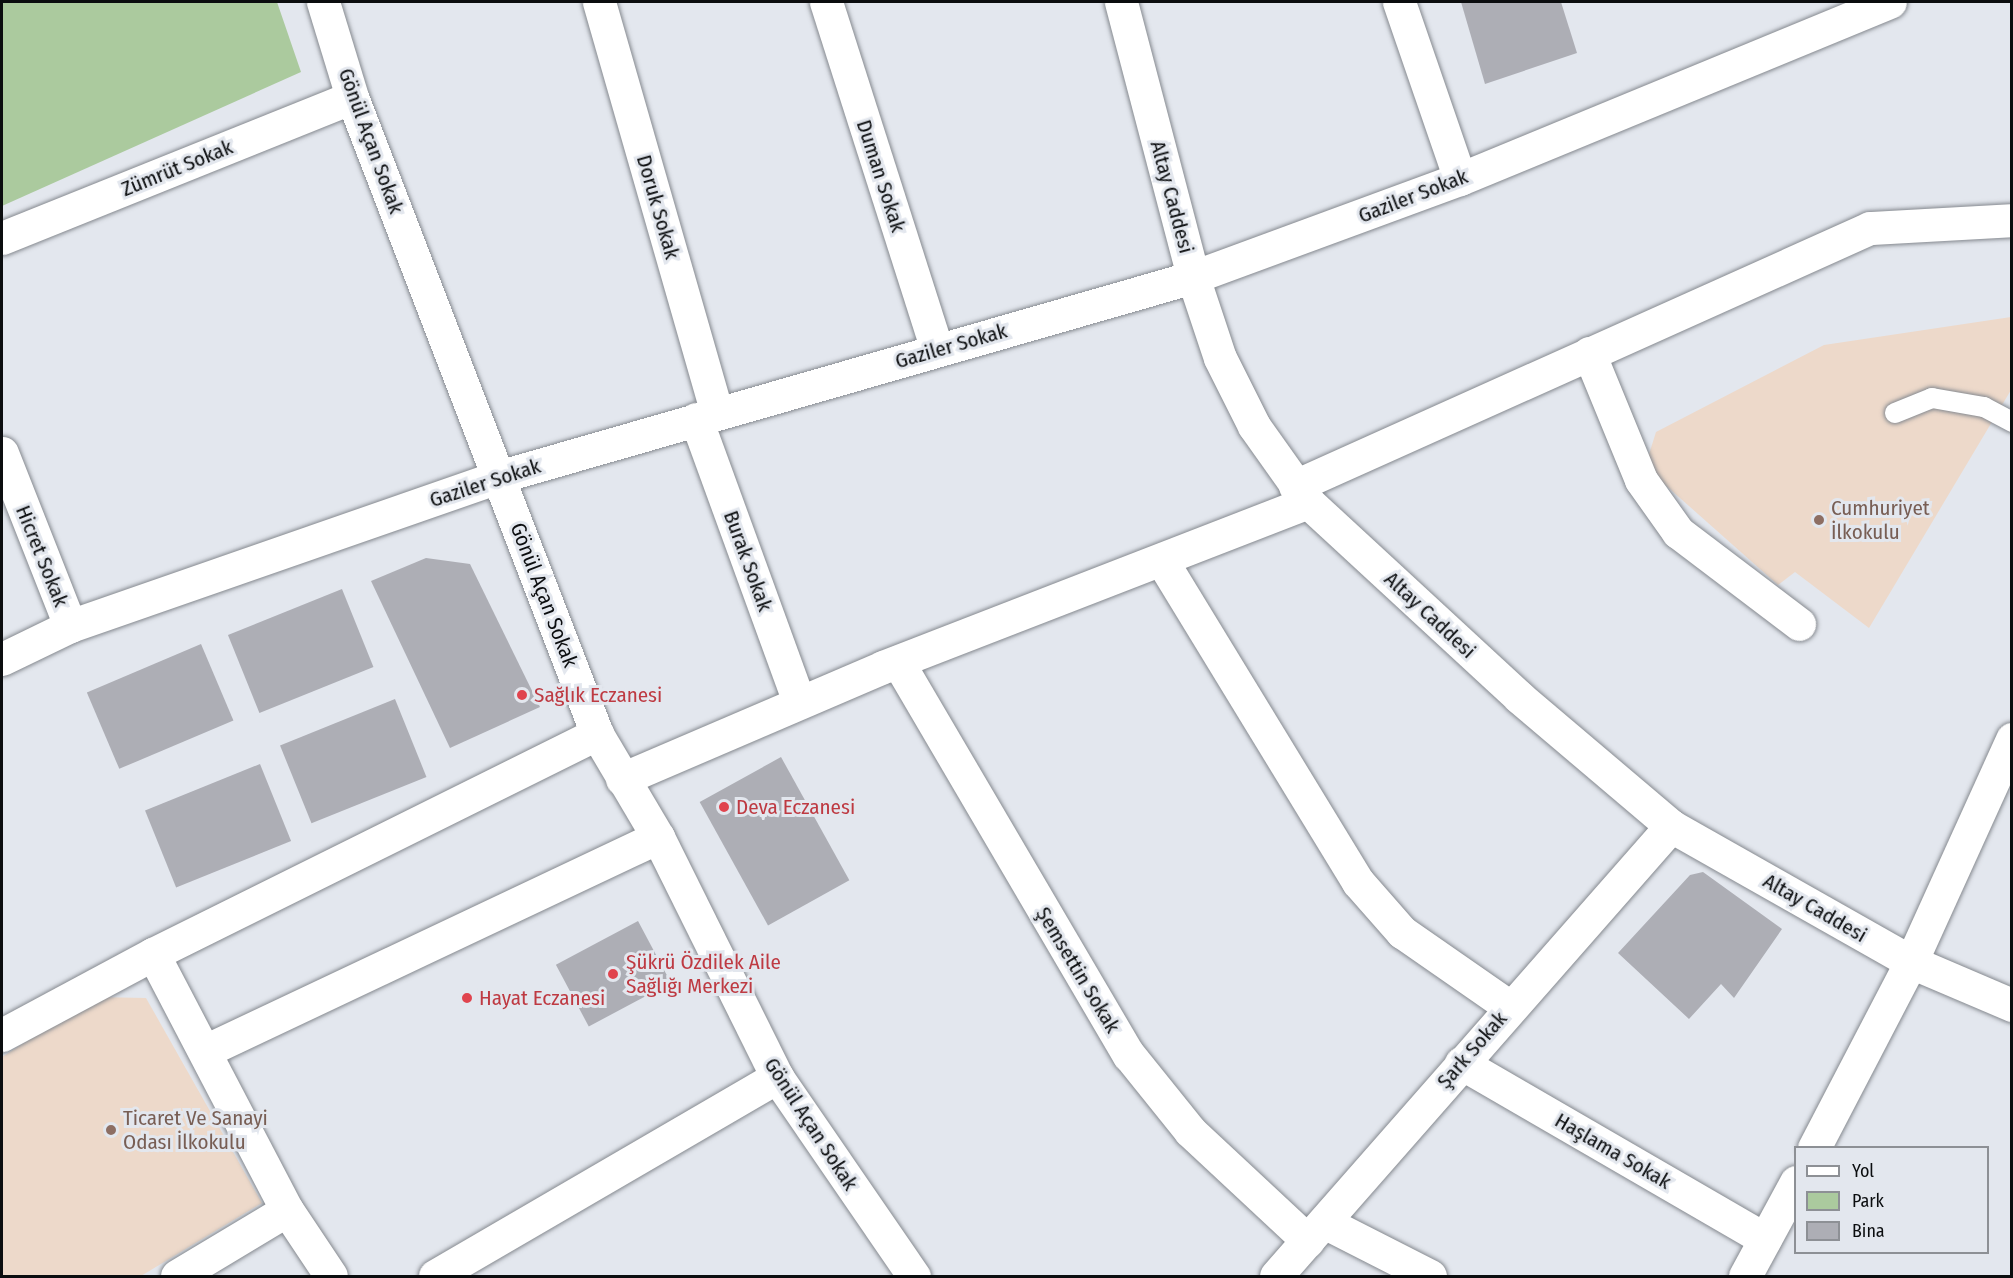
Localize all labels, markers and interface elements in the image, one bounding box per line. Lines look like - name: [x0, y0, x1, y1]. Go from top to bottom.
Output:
- street label: Gönül Açan Sokak: [333, 65, 409, 217]
- street label: Duman Sokak: [851, 117, 911, 235]
- street label: Zümrüt Sokak: [118, 134, 236, 202]
- street label: Altay Caddesi: [1145, 138, 1199, 256]
- street label: Doruk Sokak: [631, 152, 685, 262]
- street label: Gaziler Sokak: [1355, 164, 1471, 228]
- street label: Gaziler Sokak: [892, 318, 1010, 374]
- street label: Gaziler Sokak: [426, 453, 544, 513]
- place label: Cumhuriyet İlkokulu: [1831, 495, 1930, 545]
- street label: Hicret Sokak: [10, 502, 74, 610]
- street label: Burak Sokak: [718, 507, 778, 615]
- marker: Cumhuriyet İlkokulu: [1812, 513, 1826, 527]
- street label: Gönül Açan Sokak: [505, 519, 583, 671]
- street label: Altay Caddesi: [1379, 566, 1481, 664]
- place label: Sağlık Eczanesi: [534, 682, 662, 708]
- marker: Sağlık Eczanesi: [515, 688, 529, 702]
- place label: Deva Eczanesi: [736, 794, 855, 820]
- marker: Deva Eczanesi: [717, 800, 731, 814]
- street label: Altay Caddesi: [1759, 868, 1871, 948]
- street label: Şemsettin Sokak: [1031, 903, 1125, 1037]
- place label: Şükrü Özdilek Aile Sağlığı Merkezi: [626, 949, 781, 999]
- marker: Şükrü Özdilek Aile Sağlığı Merkezi: [604, 965, 622, 983]
- place label: Hayat Eczanesi: [479, 985, 605, 1011]
- marker: Hayat Eczanesi: [460, 991, 474, 1005]
- street label: Şark Sokak: [1432, 1006, 1512, 1094]
- street label: Gönül Açan Sokak: [759, 1053, 863, 1195]
- place label: Ticaret Ve Sanayi Odası İlkokulu: [123, 1105, 268, 1155]
- street label: Haşlama Sokak: [1550, 1108, 1676, 1194]
- marker: Ticaret Ve Sanayi Odası İlkokulu: [104, 1123, 118, 1137]
- legend: [1794, 1146, 1989, 1254]
- text: Yol: [1852, 1160, 1874, 1182]
- text: Park: [1852, 1190, 1884, 1212]
- text: Bina: [1852, 1220, 1885, 1242]

